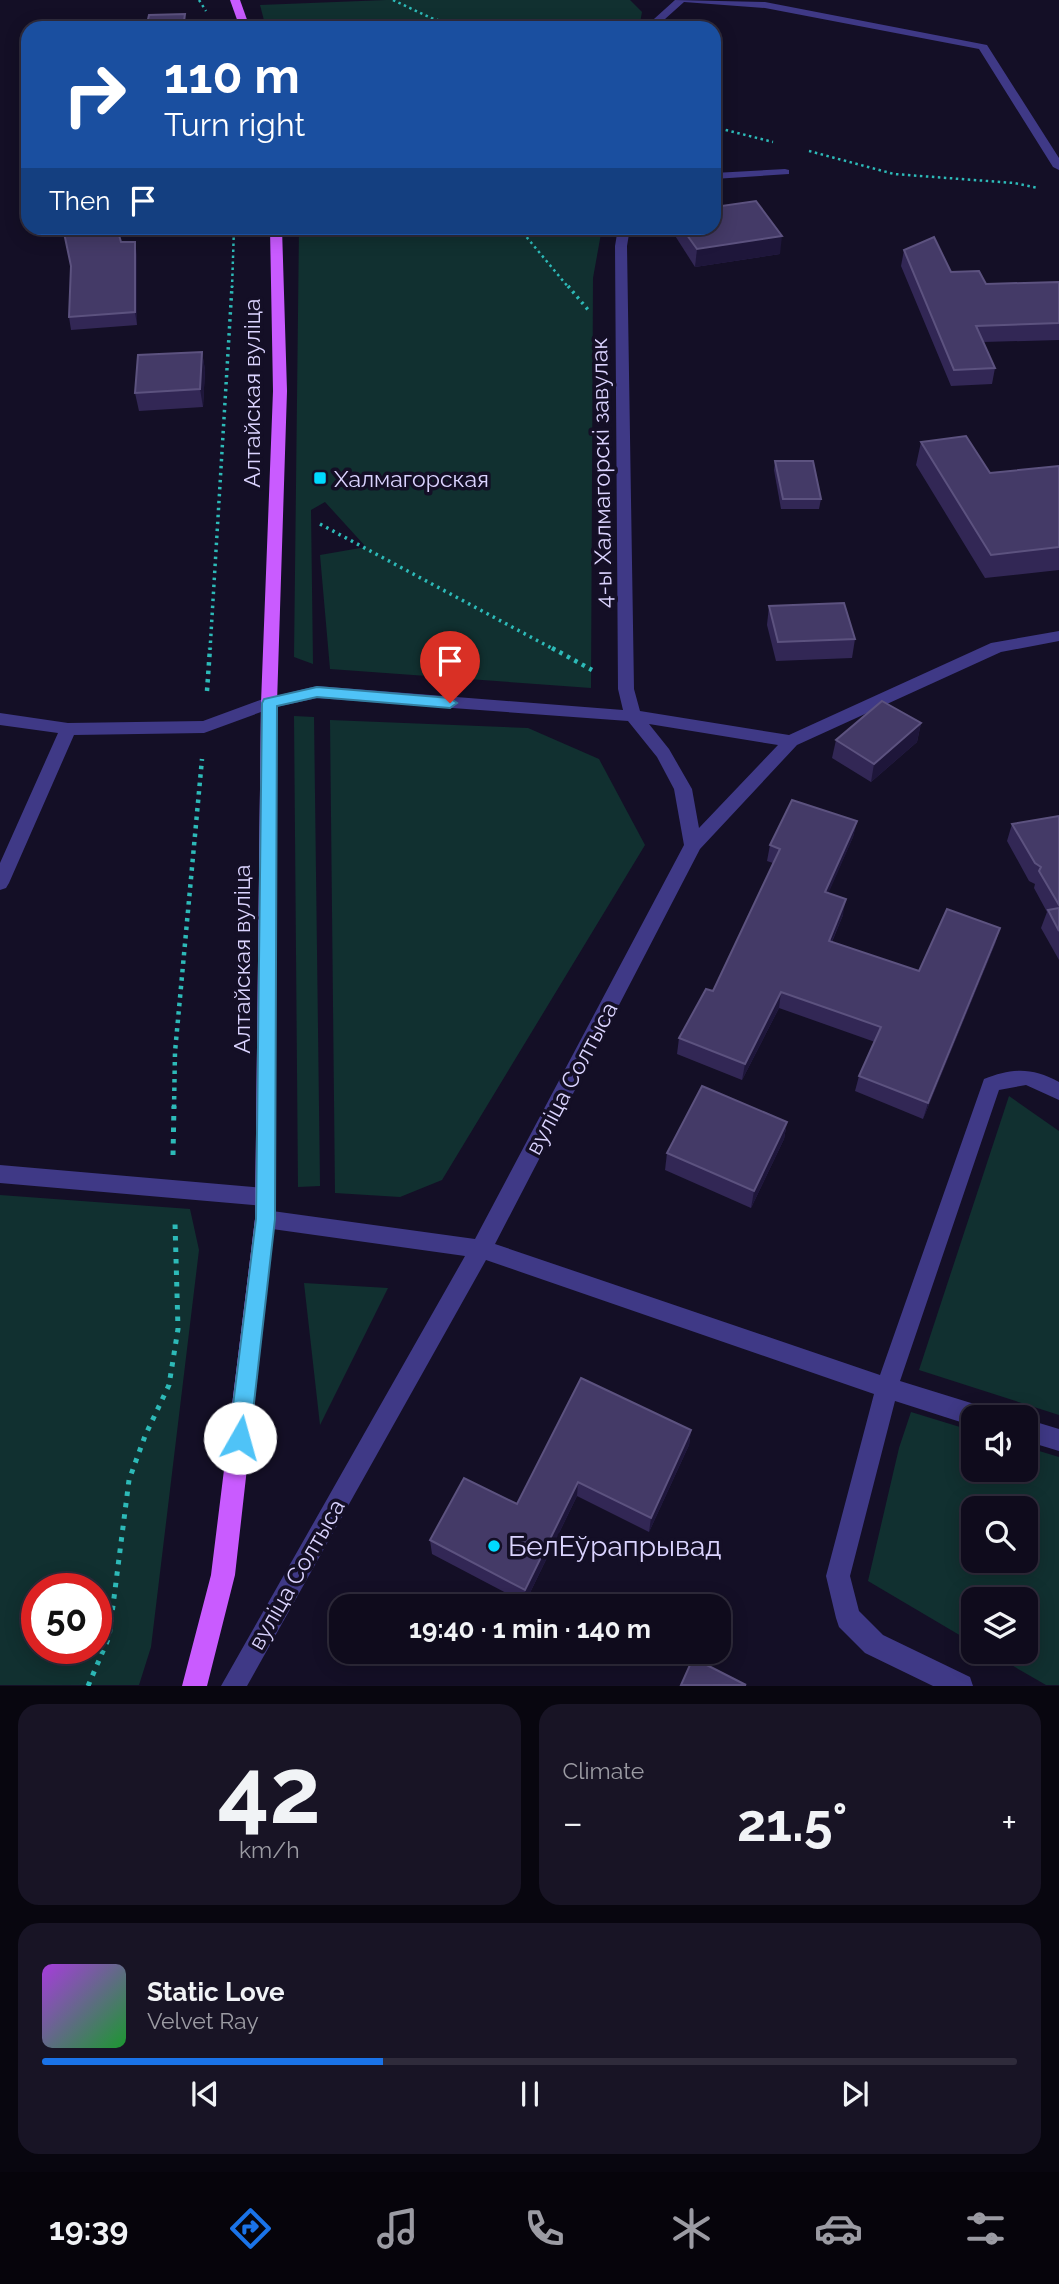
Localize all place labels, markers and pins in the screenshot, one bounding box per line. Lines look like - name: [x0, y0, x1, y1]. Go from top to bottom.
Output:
- place label: Халмагорская: [334, 465, 489, 492]
- marker: Халмагорская: [312, 470, 328, 486]
- pin: [420, 631, 480, 703]
- place label: БелЕўрапрывад: [508, 1530, 721, 1563]
- marker: БелЕўрапрывад: [486, 1538, 502, 1554]

